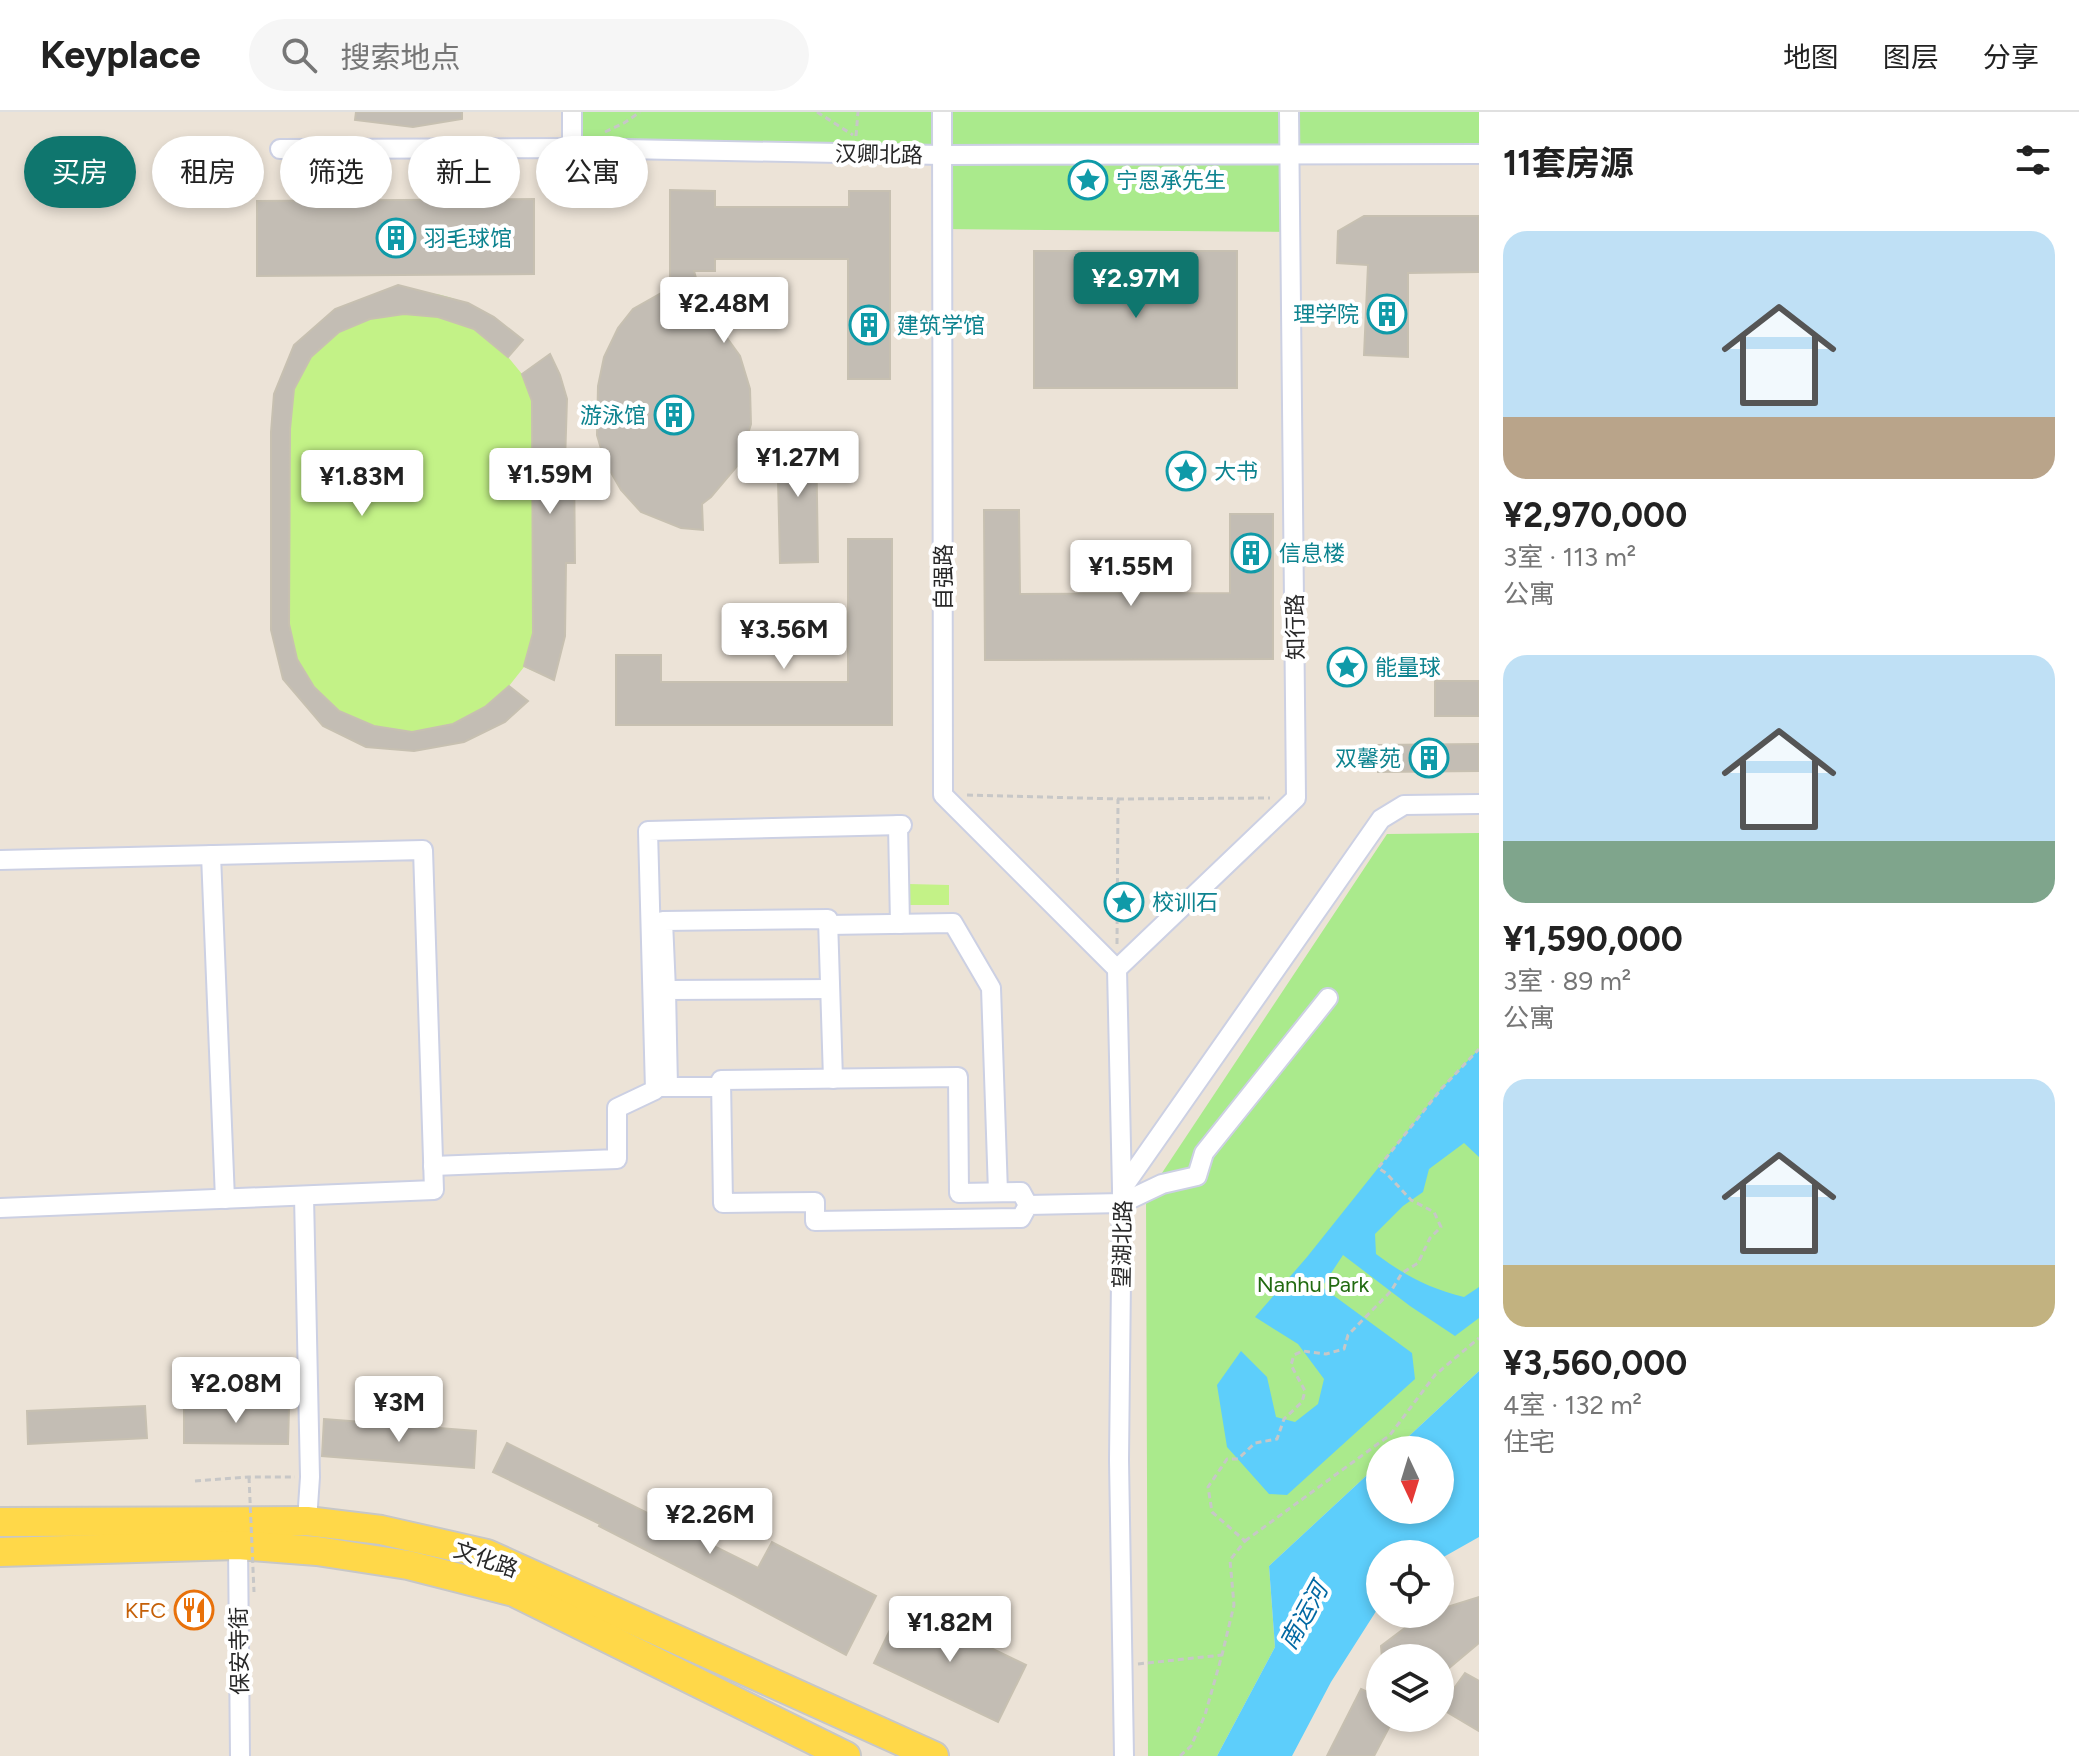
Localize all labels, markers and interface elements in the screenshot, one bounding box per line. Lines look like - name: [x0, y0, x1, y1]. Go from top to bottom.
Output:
- search box: [249, 19, 809, 91]
- text: Keyplace: [40, 32, 201, 78]
- icon: search: [277, 33, 321, 77]
- text: 搜索地点: [341, 39, 461, 76]
- text: 地图: [1783, 40, 1839, 74]
- text: 图层: [1883, 40, 1939, 74]
- text: 分享: [1983, 40, 2039, 74]
- chip: 买房: [24, 136, 136, 208]
- chip: 租房: [152, 136, 264, 208]
- chip: 筛选: [280, 136, 392, 208]
- chip: 新上: [408, 136, 520, 208]
- chip: 公寓: [536, 136, 648, 208]
- icon: filters: [2011, 138, 2055, 182]
- street label: 汉卿北路: [835, 140, 923, 169]
- text: 11套房源: [1503, 143, 1634, 184]
- place icon: 宁恩承先生: [1067, 159, 1109, 201]
- place label: 宁恩承先生: [1116, 167, 1226, 194]
- building icon: 羽毛球馆: [375, 217, 417, 259]
- place label: 羽毛球馆: [424, 225, 512, 252]
- pin: ¥2.97M: [1071, 252, 1201, 320]
- text: ¥2.97M: [1092, 262, 1180, 294]
- pin: ¥2.48M: [659, 277, 789, 345]
- icon: home: [1707, 283, 1851, 427]
- text: ¥2.48M: [678, 287, 770, 319]
- building icon: 理学院: [1366, 293, 1408, 335]
- place label: 理学院: [1293, 301, 1359, 328]
- building icon: 建筑学馆: [848, 304, 890, 346]
- place label: 建筑学馆: [897, 312, 985, 339]
- building icon: 游泳馆: [653, 394, 695, 436]
- place label: 游泳馆: [580, 402, 646, 429]
- pin: ¥1.27M: [733, 431, 863, 499]
- text: ¥1.27M: [756, 441, 840, 473]
- pin: ¥1.59M: [485, 448, 615, 516]
- pin: ¥1.83M: [297, 450, 427, 518]
- place icon: 大书: [1165, 450, 1207, 492]
- text: ¥1.59M: [507, 458, 593, 490]
- place label: 大书: [1214, 458, 1258, 485]
- text: ¥1.83M: [319, 460, 405, 492]
- text: ¥2,970,000: [1503, 495, 1687, 536]
- building icon: 信息楼: [1230, 532, 1272, 574]
- pin: ¥1.55M: [1066, 540, 1196, 608]
- place label: 信息楼: [1279, 540, 1345, 567]
- text: 3室 · 113 m²: [1503, 541, 1636, 573]
- street label: 自强路: [930, 544, 957, 610]
- text: ¥1.55M: [1088, 550, 1174, 582]
- text: 公寓: [1503, 578, 1555, 610]
- street label: 知行路: [1281, 594, 1310, 660]
- pin: ¥3.56M: [719, 603, 849, 671]
- text: ¥3.56M: [740, 613, 828, 645]
- place icon: 能量球: [1326, 646, 1368, 688]
- place label: 能量球: [1375, 654, 1441, 681]
- icon: home: [1707, 707, 1851, 851]
- building icon: 双馨苑: [1408, 737, 1450, 779]
- place label: 双馨苑: [1335, 745, 1401, 772]
- place icon: 校训石: [1103, 881, 1145, 923]
- place label: 校训石: [1152, 889, 1218, 916]
- text: ¥1,590,000: [1503, 919, 1683, 960]
- text: 3室 · 89 m²: [1503, 965, 1631, 997]
- text: 公寓: [1503, 1002, 1555, 1034]
- icon: home: [1707, 1131, 1851, 1275]
- street label: 望湖北路: [1108, 1200, 1137, 1288]
- park label: Nanhu Park: [1257, 1271, 1370, 1298]
- text: ¥3,560,000: [1503, 1343, 1687, 1384]
- pin: ¥2.08M: [171, 1357, 301, 1425]
- text: ¥2.08M: [190, 1367, 282, 1399]
- pin: ¥3M: [360, 1376, 438, 1444]
- text: ¥3M: [373, 1386, 425, 1418]
- text: 4室 · 132 m²: [1503, 1389, 1642, 1421]
- text: 住宅: [1503, 1426, 1555, 1458]
- north arrow: [1366, 1436, 1454, 1524]
- map controls: [1366, 1436, 1454, 1732]
- pin: ¥2.26M: [645, 1488, 775, 1556]
- text: ¥2.26M: [665, 1498, 755, 1530]
- street label: 文化路: [450, 1536, 521, 1583]
- button: locate: [1366, 1540, 1454, 1628]
- water label: 南运河: [1273, 1574, 1336, 1654]
- restaurant icon: KFC: [173, 1589, 215, 1631]
- pin: ¥1.82M: [885, 1596, 1015, 1664]
- place label: KFC: [125, 1597, 166, 1624]
- text: ¥1.82M: [907, 1606, 993, 1638]
- street label: 保安寺街: [225, 1607, 254, 1695]
- button: layers: [1366, 1644, 1454, 1732]

